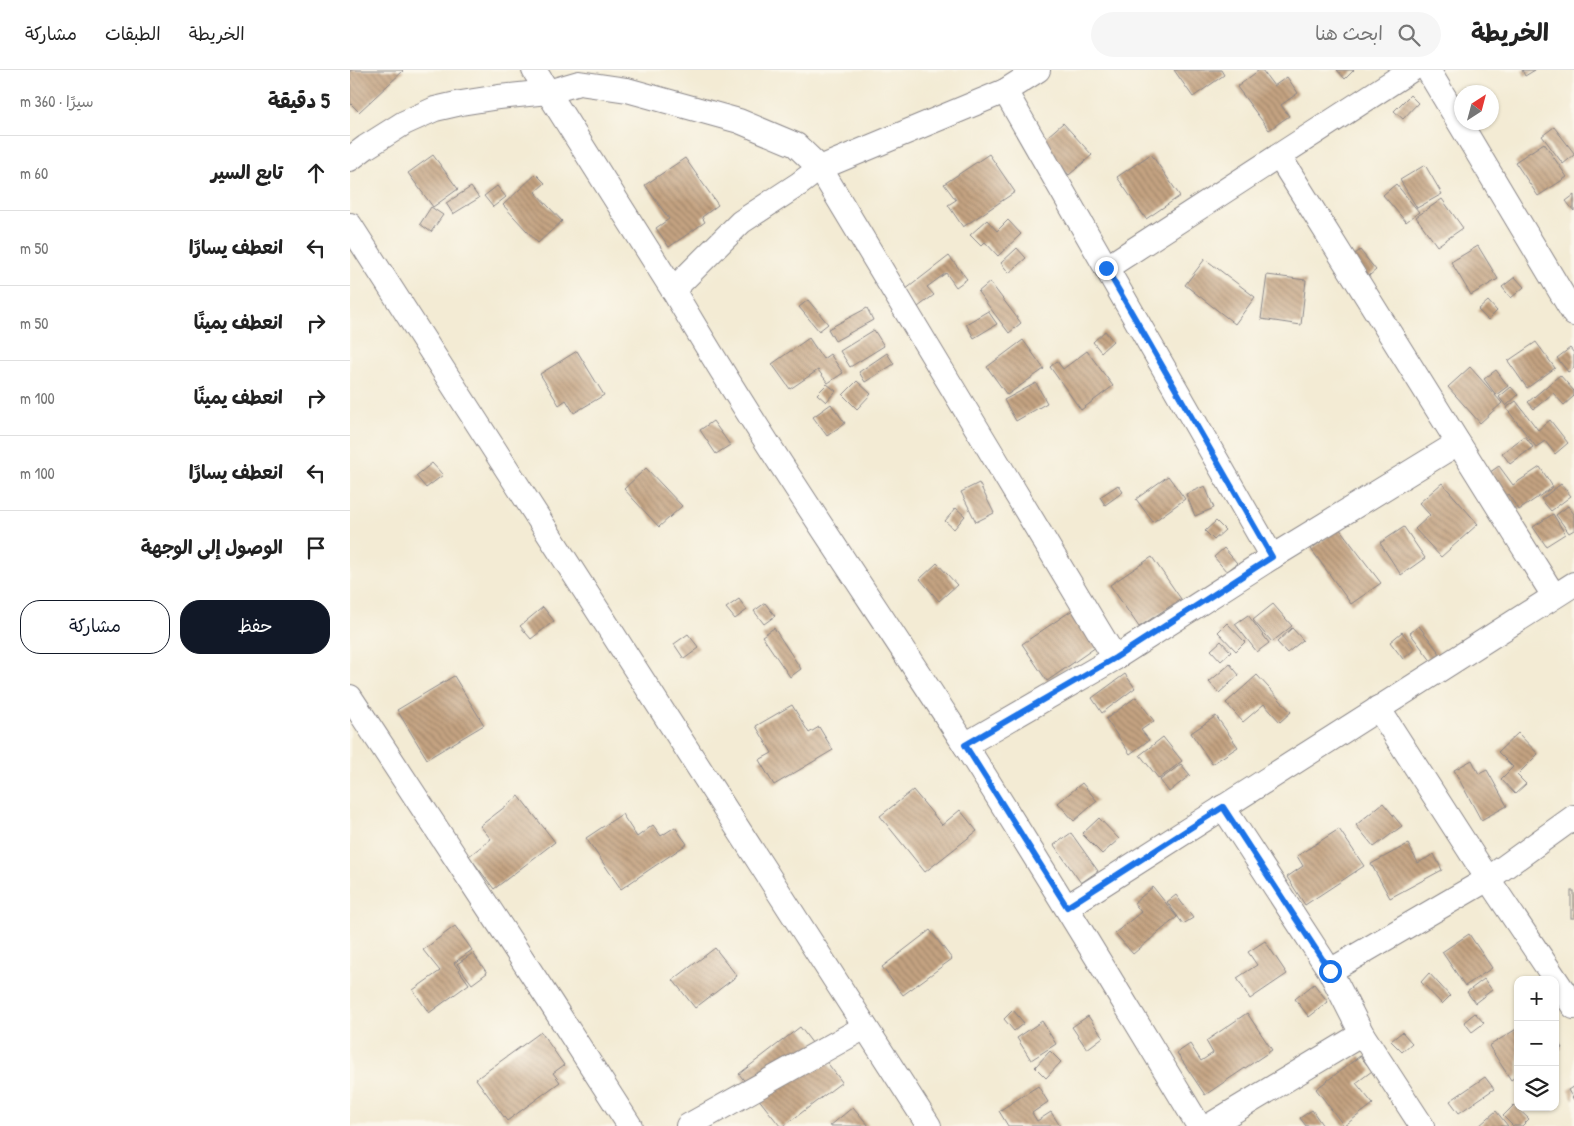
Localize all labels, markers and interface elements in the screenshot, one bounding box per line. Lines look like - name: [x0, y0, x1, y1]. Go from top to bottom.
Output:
- search box: [1091, 12, 1441, 57]
- text: الخريطة: [1471, 16, 1549, 48]
- text: ابحث هنا: [1315, 20, 1383, 46]
- text: مشاركة: [25, 21, 77, 46]
- text: الطبقات: [105, 21, 161, 46]
- text: الخريطة: [189, 21, 245, 46]
- icon: search: [1395, 21, 1423, 49]
- north arrow: [1454, 85, 1499, 130]
- text: 5 دقيقة: [268, 86, 330, 115]
- text: سيرًا · 360 m: [20, 90, 94, 112]
- text: تابع السير: [211, 159, 283, 185]
- icon: ahead: [302, 159, 330, 187]
- text: 60 m: [20, 162, 48, 184]
- text: انعطف يسارًا: [189, 234, 283, 260]
- icon: left: [302, 234, 330, 262]
- text: 50 m: [20, 237, 49, 259]
- route end: [1095, 257, 1118, 280]
- text: انعطف يمينًا: [194, 309, 283, 335]
- icon: right: [302, 309, 330, 337]
- text: 50 m: [20, 312, 49, 334]
- text: انعطف يمينًا: [194, 384, 283, 410]
- icon: right: [302, 384, 330, 412]
- text: 100 m: [20, 387, 55, 409]
- text: انعطف يسارًا: [189, 459, 283, 485]
- icon: left: [302, 459, 330, 487]
- text: 100 m: [20, 462, 55, 484]
- text: الوصول إلى الوجهة: [141, 534, 283, 560]
- icon: arrive: [302, 534, 330, 562]
- button: مشاركة: [20, 600, 170, 654]
- button: حفظ: [180, 600, 330, 654]
- route start: [1319, 960, 1342, 983]
- map controls: [1514, 976, 1559, 1111]
- button: +: [1514, 976, 1559, 1021]
- button: −: [1514, 1021, 1559, 1066]
- button: layers: [1514, 1066, 1559, 1111]

